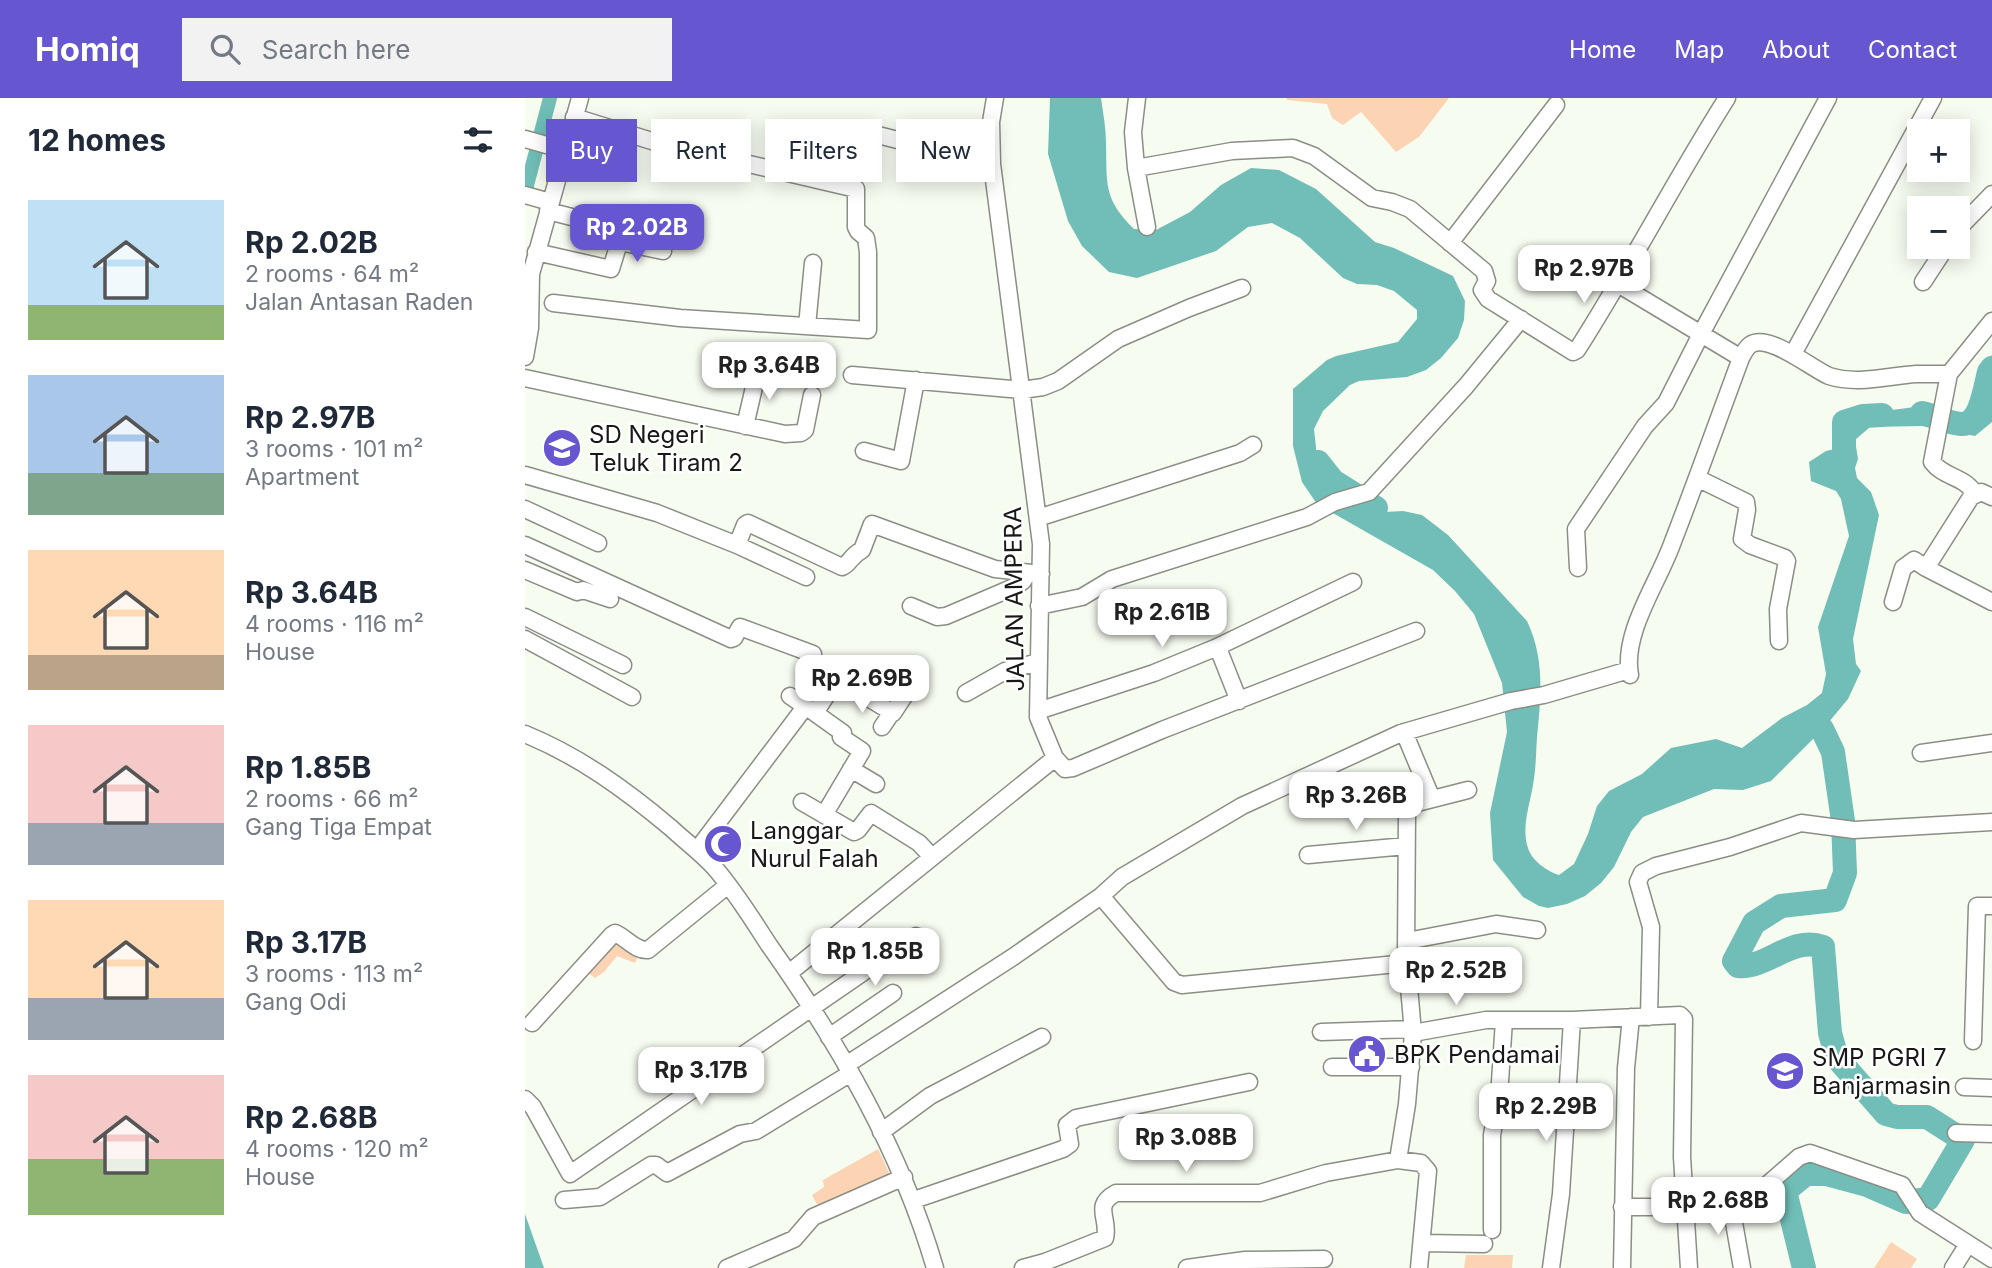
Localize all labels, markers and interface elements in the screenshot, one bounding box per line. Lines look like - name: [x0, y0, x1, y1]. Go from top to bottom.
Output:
- search box: [182, 18, 672, 81]
- text: Homiq: [35, 29, 140, 69]
- icon: search: [206, 30, 244, 68]
- text: Search here: [262, 34, 410, 65]
- text: Home: [1569, 35, 1636, 64]
- text: Map: [1674, 35, 1724, 64]
- text: About: [1762, 35, 1830, 64]
- text: Contact: [1868, 35, 1957, 64]
- chip: Buy: [546, 119, 637, 182]
- chip: Rent: [651, 119, 751, 182]
- chip: Filters: [765, 119, 882, 182]
- chip: New: [896, 119, 995, 182]
- map controls: [1907, 119, 1970, 259]
- button: +: [1907, 119, 1970, 182]
- icon: filters: [459, 121, 497, 159]
- text: 12 homes: [28, 122, 166, 158]
- button: −: [1907, 196, 1970, 259]
- pin: Rp 2.02B: [565, 204, 709, 264]
- text: Rp 2.02B: [586, 213, 688, 241]
- text: Rp 2.02B: [245, 224, 378, 260]
- icon: home: [84, 228, 168, 312]
- pin: Rp 2.97B: [1512, 246, 1656, 305]
- text: Rp 2.97B: [1534, 254, 1634, 282]
- text: 2 rooms · 64 m²: [245, 260, 419, 288]
- text: Jalan Antasan Raden: [245, 288, 473, 316]
- pin: Rp 3.64B: [697, 342, 841, 402]
- text: Rp 3.64B: [718, 351, 820, 379]
- text: Rp 2.97B: [245, 399, 375, 435]
- icon: home: [84, 403, 168, 487]
- place label: SD Negeri Teluk Tiram 2: [589, 420, 743, 477]
- school or university icon: SD Negeri Teluk Tiram 2: [541, 427, 583, 469]
- text: 3 rooms · 101 m²: [245, 435, 423, 463]
- text: Apartment: [245, 463, 359, 491]
- street label: JALAN AMPERA: [998, 506, 1030, 692]
- text: Rp 3.64B: [245, 574, 378, 610]
- icon: home: [84, 578, 168, 662]
- pin: Rp 2.61B: [1090, 589, 1234, 649]
- text: Rp 2.61B: [1114, 598, 1210, 626]
- text: 4 rooms · 116 m²: [245, 610, 424, 638]
- text: House: [245, 638, 315, 666]
- pin: Rp 2.69B: [790, 656, 934, 715]
- text: Rp 2.69B: [811, 664, 913, 692]
- text: Rp 1.85B: [245, 749, 371, 785]
- icon: home: [84, 753, 168, 837]
- pin: Rp 3.26B: [1284, 772, 1428, 832]
- text: Rp 3.26B: [1305, 781, 1407, 809]
- text: 2 rooms · 66 m²: [245, 785, 419, 813]
- text: Gang Tiga Empat: [245, 813, 432, 841]
- place label: Langgar Nurul Falah: [750, 816, 879, 873]
- mosque icon: Langgar Nurul Falah: [702, 823, 744, 865]
- text: Rp 3.17B: [245, 924, 367, 960]
- icon: home: [84, 928, 168, 1012]
- pin: Rp 1.85B: [803, 928, 947, 988]
- text: Rp 1.85B: [827, 937, 923, 965]
- pin: Rp 2.52B: [1384, 948, 1528, 1007]
- text: Rp 2.52B: [1405, 956, 1507, 984]
- text: 3 rooms · 113 m²: [245, 960, 423, 988]
- text: Gang Odi: [245, 988, 346, 1016]
- public building icon: BPK Pendamai: [1346, 1033, 1388, 1075]
- place label: BPK Pendamai: [1394, 1040, 1560, 1069]
- place label: SMP PGRI 7 Banjarmasin: [1812, 1043, 1951, 1100]
- pin: Rp 3.17B: [629, 1048, 773, 1107]
- school or university icon: SMP PGRI 7 Banjarmasin: [1764, 1050, 1806, 1092]
- text: Rp 3.17B: [654, 1056, 748, 1084]
- pin: Rp 2.29B: [1474, 1084, 1618, 1143]
- text: Rp 2.29B: [1495, 1092, 1597, 1120]
- text: Rp 2.68B: [245, 1099, 378, 1135]
- icon: home: [84, 1103, 168, 1187]
- pin: Rp 3.08B: [1114, 1114, 1258, 1174]
- text: Rp 3.08B: [1135, 1123, 1237, 1151]
- text: 4 rooms · 120 m²: [245, 1135, 429, 1163]
- text: House: [245, 1163, 315, 1191]
- pin: Rp 2.68B: [1646, 1178, 1790, 1237]
- text: Rp 2.68B: [1667, 1186, 1769, 1214]

